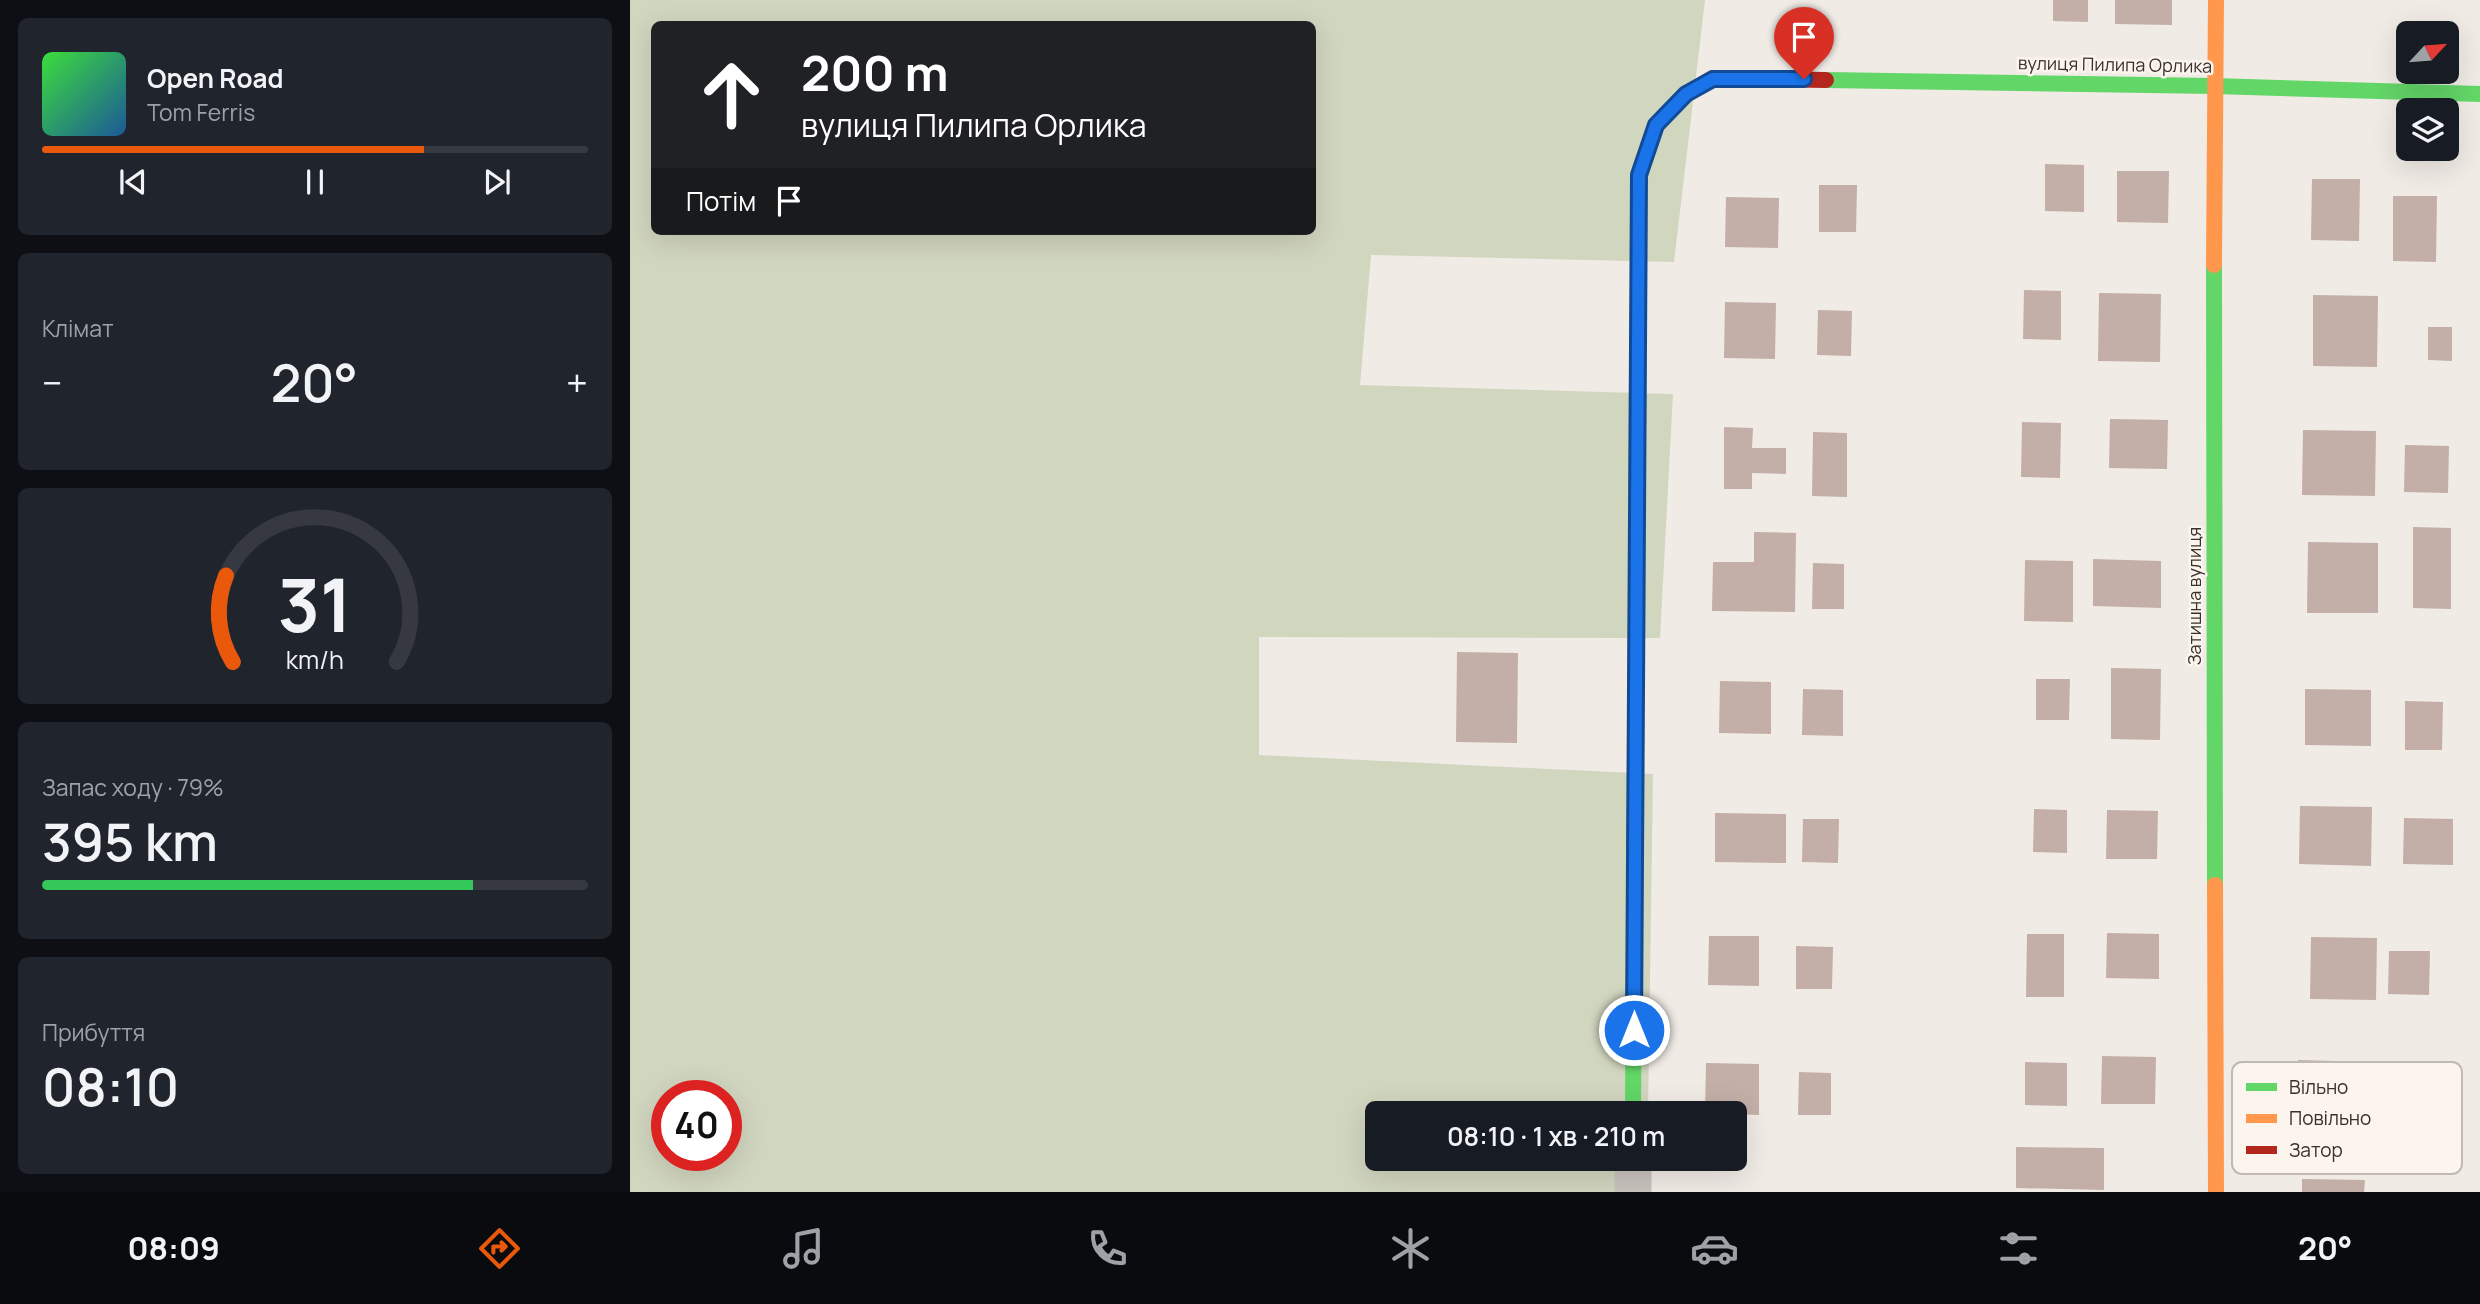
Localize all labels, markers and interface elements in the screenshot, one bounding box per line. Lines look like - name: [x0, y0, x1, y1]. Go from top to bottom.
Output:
- pin: [1774, 7, 1834, 79]
- icon: arrive: [1785, 18, 1823, 56]
- north arrow: [2396, 21, 2459, 84]
- map controls: [2396, 21, 2459, 161]
- text: 200 m: [801, 39, 949, 106]
- icon: ahead: [686, 49, 777, 140]
- street label: вулиця Пилипа Орлика: [2018, 50, 2212, 78]
- text: Open Road: [147, 60, 283, 96]
- text: Tom Ferris: [147, 96, 255, 128]
- button: layers: [2396, 98, 2459, 161]
- text: вулиця Пилипа Орлика: [801, 103, 1147, 147]
- icon: previous: [114, 163, 152, 201]
- icon: pause: [296, 163, 334, 201]
- icon: next: [478, 163, 516, 201]
- icon: arrive: [770, 182, 808, 220]
- text: Потім: [686, 183, 756, 219]
- text: Клімат: [42, 312, 114, 344]
- text: 20°: [271, 347, 358, 418]
- text: −: [42, 356, 63, 408]
- text: +: [566, 356, 588, 408]
- street label: Затишна вулиця: [2182, 527, 2206, 665]
- text: 31: [278, 554, 352, 654]
- text: km/h: [286, 642, 344, 677]
- text: Запас ходу · 79%: [42, 771, 224, 803]
- text: 395 km: [42, 806, 218, 877]
- position arrow: [1597, 993, 1671, 1067]
- text: Прибуття: [42, 1016, 145, 1048]
- text: 08:10: [42, 1051, 179, 1122]
- legend: [2232, 1062, 2462, 1174]
- text: Вільно: [2289, 1074, 2348, 1100]
- speed limit sign: 40: [651, 1080, 742, 1171]
- text: Повільно: [2289, 1105, 2371, 1131]
- text: 08:10 · 1 хв · 210 m: [1447, 1118, 1665, 1154]
- text: Затор: [2289, 1137, 2343, 1163]
- icon: directions: [475, 1224, 524, 1273]
- icon: music: [779, 1224, 828, 1273]
- icon: phone: [1083, 1224, 1132, 1273]
- icon: climate: [1386, 1224, 1435, 1273]
- icon: car: [1690, 1224, 1739, 1273]
- icon: filters: [1994, 1224, 2043, 1273]
- text: 08:09: [127, 1226, 220, 1270]
- text: 20°: [2298, 1226, 2353, 1270]

